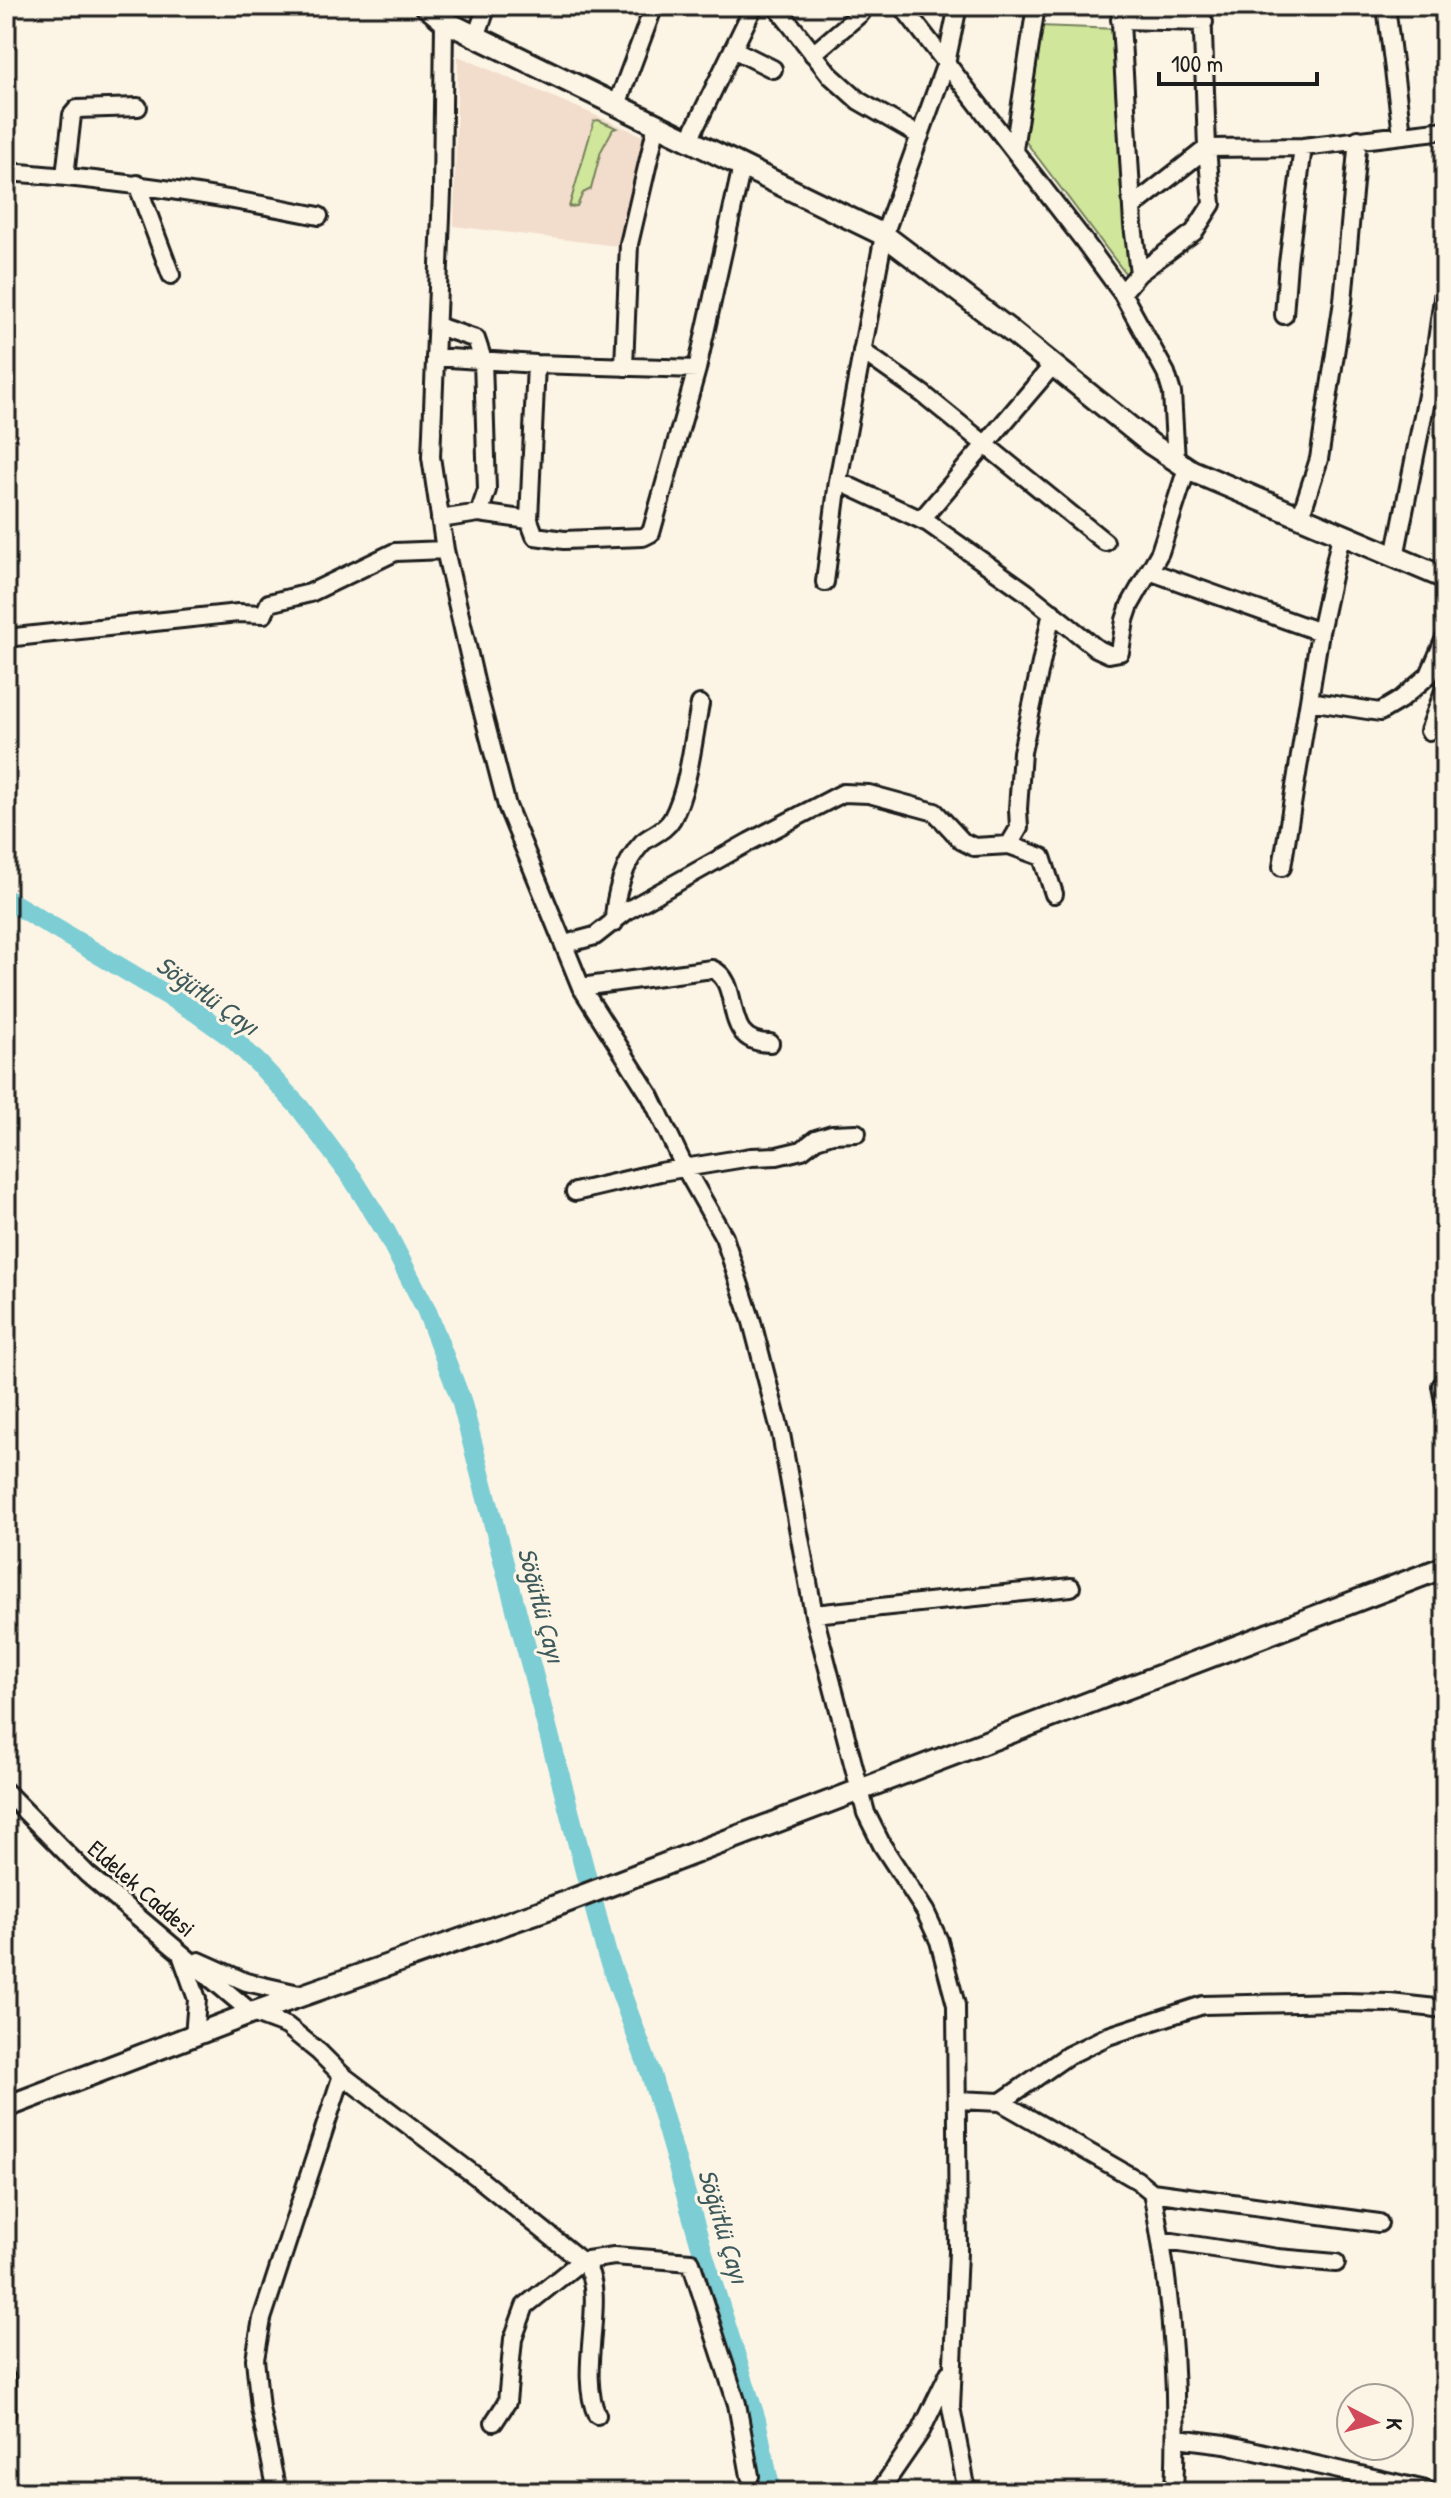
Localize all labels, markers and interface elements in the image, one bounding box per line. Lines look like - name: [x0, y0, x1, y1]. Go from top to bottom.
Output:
- scale bar: [1159, 36, 1317, 86]
- text: 100 m: [1171, 47, 1223, 79]
- water label: Söğütlü Çayı: [149, 947, 267, 1045]
- water label: Söğütlü Çayı: [509, 1544, 574, 1668]
- street label: Eldelek Caddesi: [81, 1832, 203, 1944]
- water label: Söğütlü Çayı: [689, 2165, 758, 2289]
- north arrow: [1335, 2382, 1415, 2462]
- text: K: [1379, 2417, 1410, 2432]

